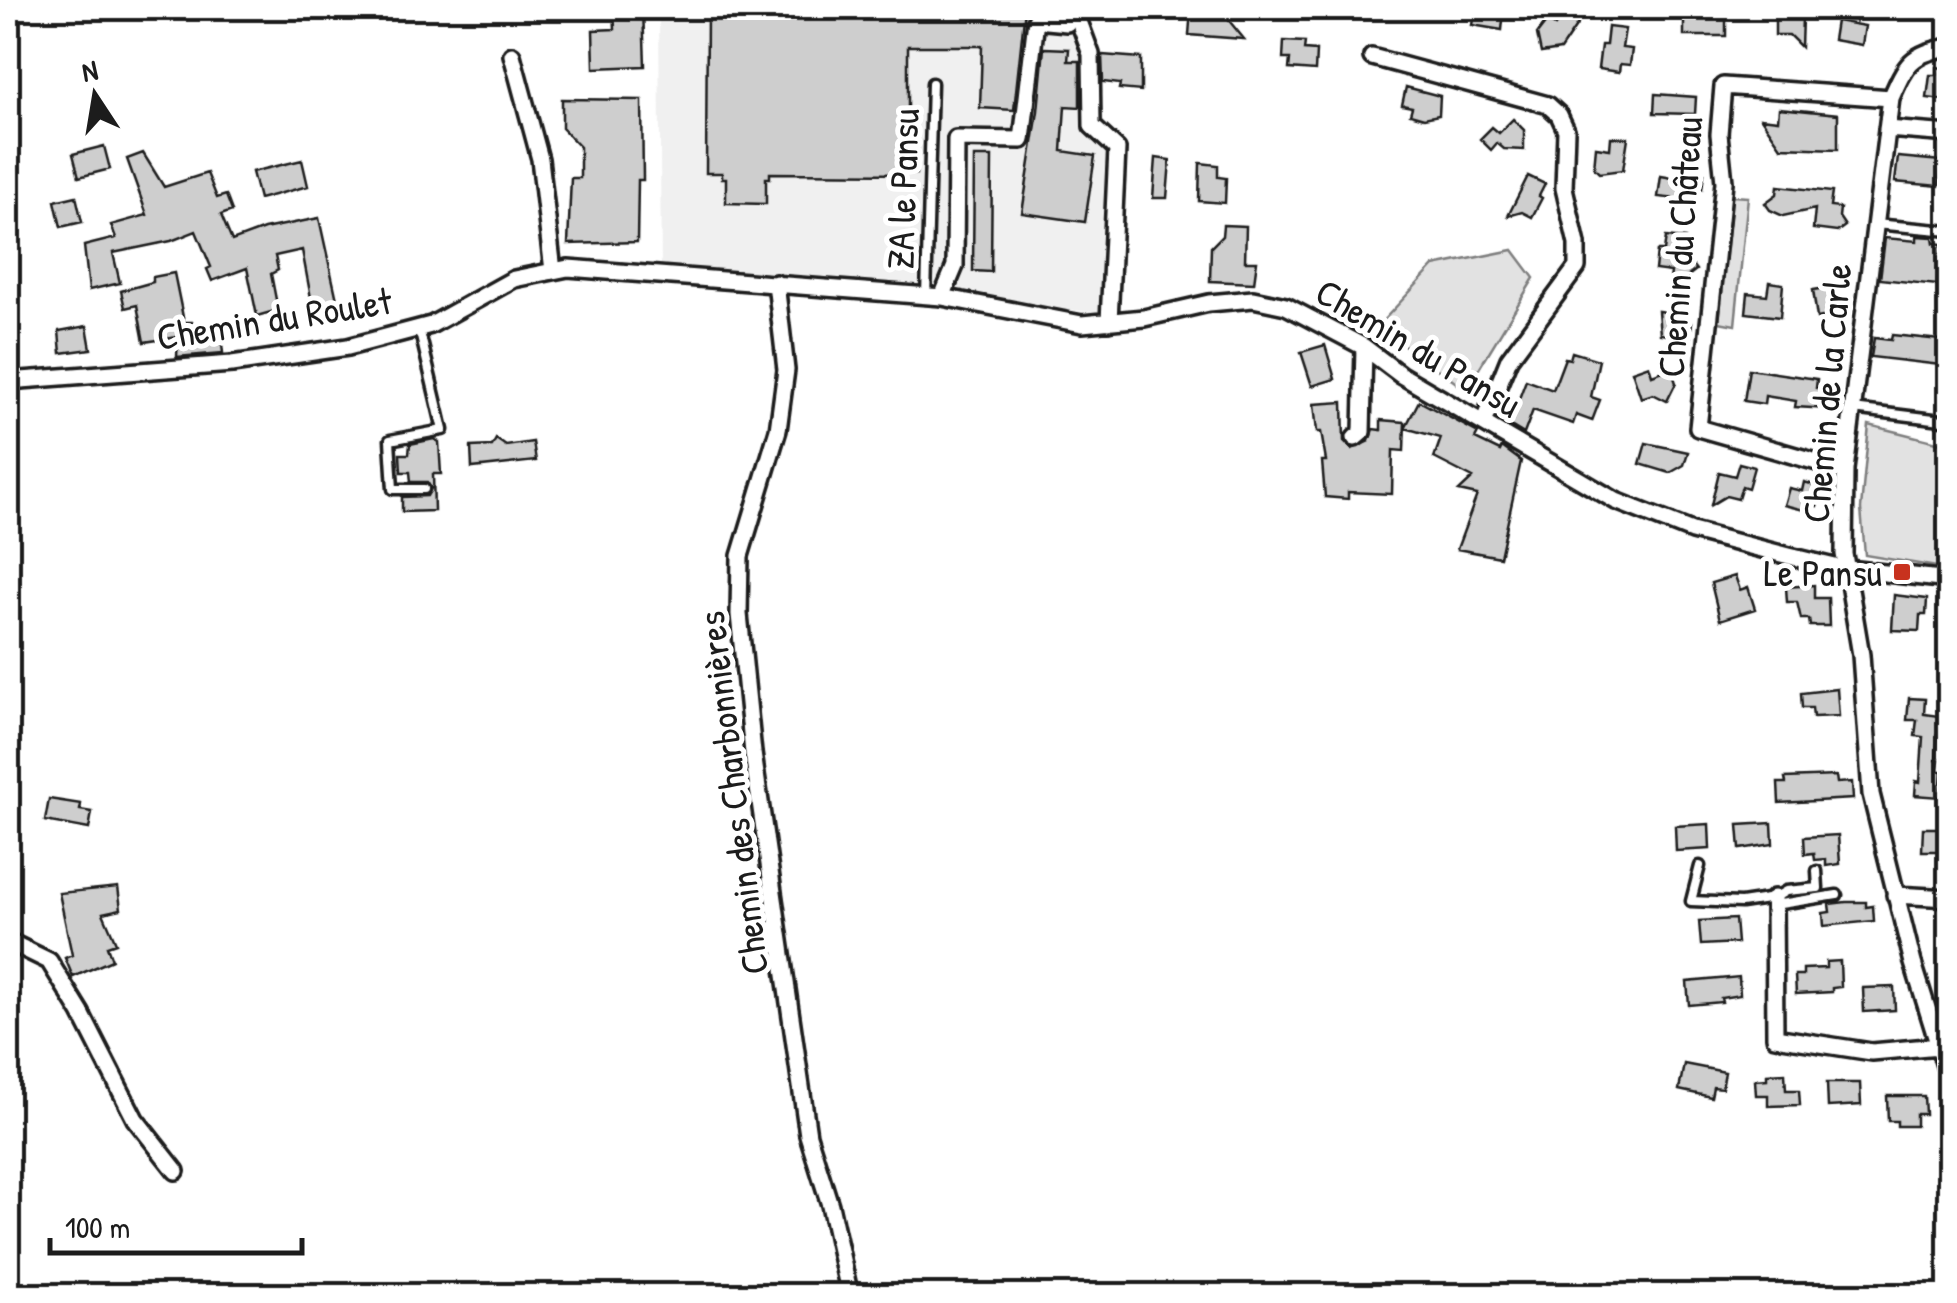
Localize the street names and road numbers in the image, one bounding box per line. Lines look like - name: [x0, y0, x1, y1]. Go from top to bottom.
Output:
- street label: ZA le Pansu: [873, 108, 931, 270]
- street label: Chemin du Château: [1644, 115, 1714, 379]
- street label: Chemin de la Carle: [1789, 261, 1863, 525]
- street label: Chemin du Pansu: [1307, 265, 1531, 429]
- street label: Chemin du Roulet: [153, 274, 396, 362]
- street label: Chemin des Charbonnières: [684, 609, 780, 977]

